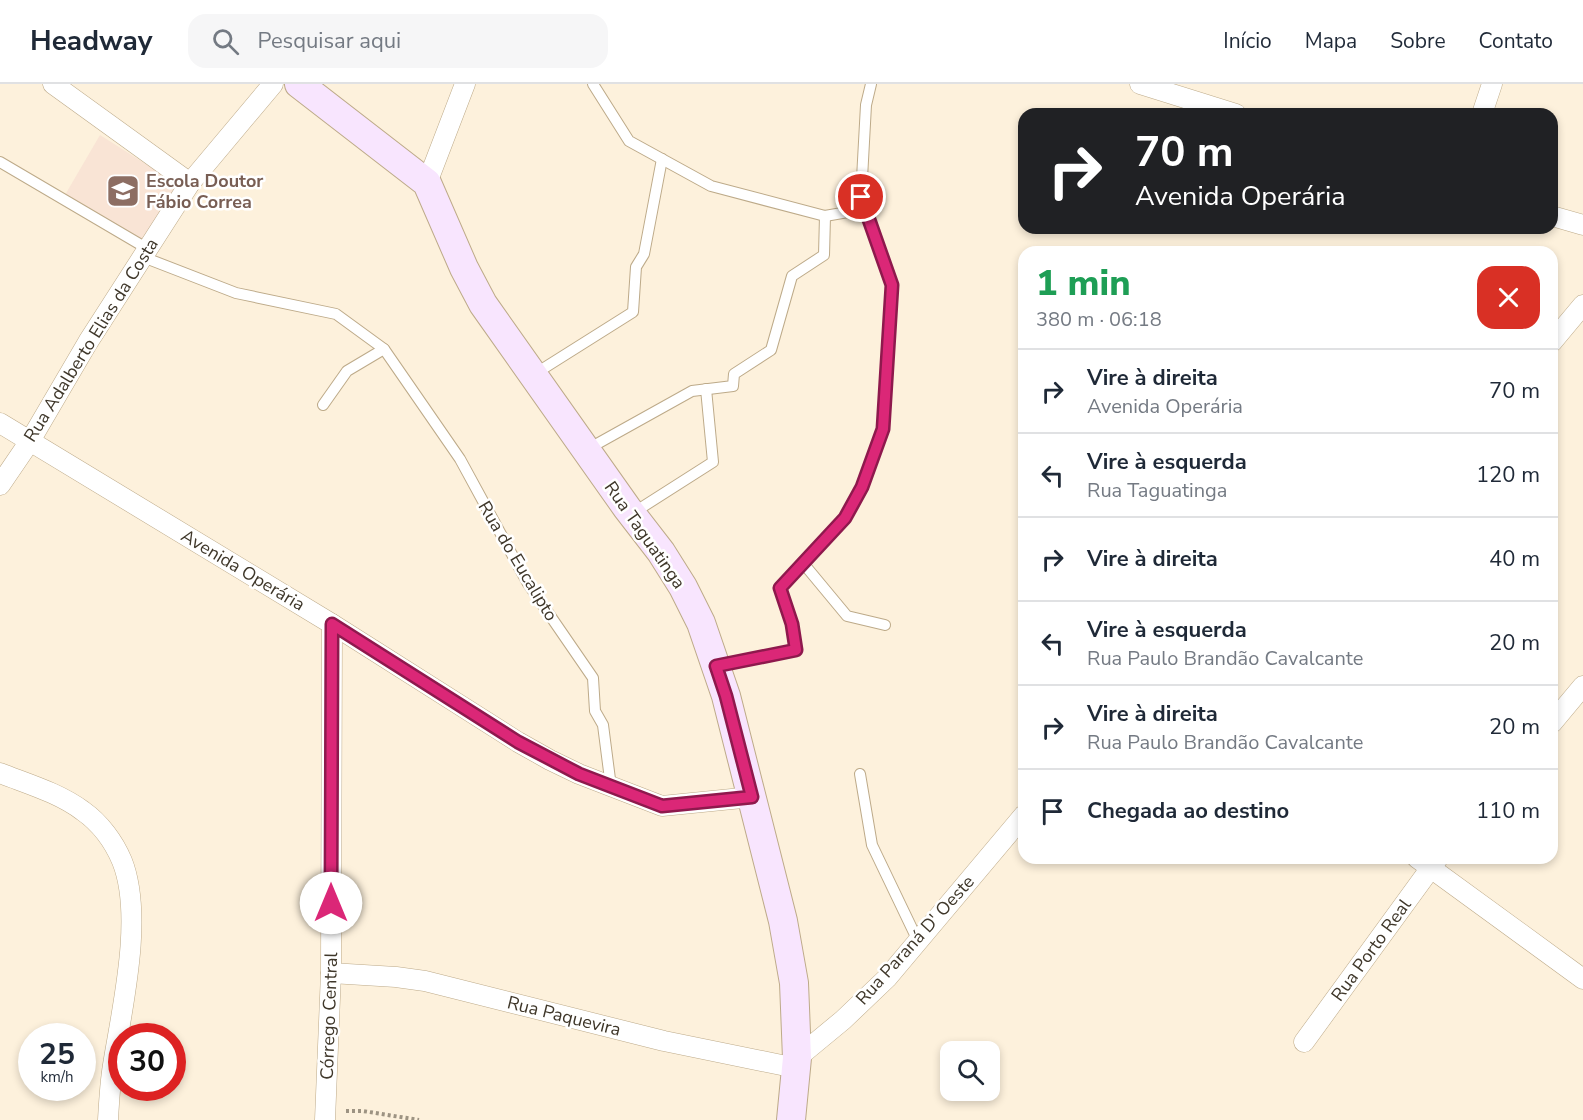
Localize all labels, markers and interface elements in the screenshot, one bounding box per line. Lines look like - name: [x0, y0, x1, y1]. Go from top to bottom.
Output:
- search box: [188, 14, 608, 68]
- text: Headway: [30, 22, 152, 60]
- icon: search: [209, 25, 242, 58]
- text: Pesquisar aqui: [257, 26, 401, 56]
- text: Início: [1223, 27, 1272, 55]
- text: Mapa: [1305, 27, 1357, 55]
- text: Sobre: [1390, 27, 1446, 55]
- text: Contato: [1479, 27, 1553, 55]
- text: 70 m: [1135, 124, 1234, 181]
- icon: right: [1036, 132, 1114, 210]
- place label: Escola Doutor Fábio Correa: [146, 169, 263, 214]
- pin: [835, 171, 886, 222]
- school or university icon: Escola Doutor Fábio Correa: [105, 173, 141, 209]
- text: Avenida Operária: [1135, 178, 1346, 215]
- icon: arrive: [844, 180, 877, 213]
- street label: Rua Adalberto Elias da Costa: [18, 234, 164, 446]
- text: 1 min: [1036, 259, 1131, 308]
- button: close: [1477, 266, 1540, 329]
- text: 380 m · 06:18: [1036, 306, 1162, 333]
- text: Vire à direita: [1087, 363, 1218, 393]
- icon: right: [1036, 375, 1069, 408]
- text: 70 m: [1489, 376, 1540, 406]
- text: Avenida Operária: [1087, 393, 1243, 420]
- text: Vire à esquerda: [1087, 447, 1247, 477]
- icon: left: [1036, 459, 1069, 492]
- text: 120 m: [1476, 460, 1540, 490]
- street label: Rua Taguatinga: [599, 476, 691, 594]
- text: Rua Taguatinga: [1087, 477, 1227, 504]
- street label: Rua do Eucalipto: [473, 497, 563, 625]
- street label: Avenida Operária: [177, 524, 309, 616]
- icon: right: [1036, 543, 1069, 576]
- text: Vire à direita: [1087, 544, 1218, 574]
- text: 40 m: [1489, 544, 1540, 574]
- text: Vire à esquerda: [1087, 615, 1247, 645]
- icon: left: [1036, 627, 1069, 660]
- text: 20 m: [1489, 628, 1540, 658]
- text: Rua Paulo Brandão Cavalcante: [1087, 645, 1363, 672]
- text: Vire à direita: [1087, 699, 1218, 729]
- icon: right: [1036, 711, 1069, 744]
- text: 20 m: [1489, 712, 1540, 742]
- text: Rua Paulo Brandão Cavalcante: [1087, 729, 1363, 756]
- icon: arrive: [1036, 795, 1069, 828]
- text: Chegada ao destino: [1087, 796, 1289, 826]
- text: 110 m: [1476, 796, 1540, 826]
- street label: Rua Paraná D' Oeste: [850, 870, 980, 1010]
- position arrow: [299, 871, 363, 935]
- street label: Rua Porto Real: [1326, 893, 1417, 1006]
- street label: Córrego Central: [315, 951, 343, 1080]
- street label: Rua Paquevira: [505, 990, 623, 1042]
- speed limit sign: 30: [108, 1023, 186, 1101]
- text: 25: [39, 1034, 75, 1075]
- map controls: [940, 1041, 1000, 1101]
- button: search: [940, 1041, 1000, 1101]
- text: km/h: [40, 1067, 74, 1087]

